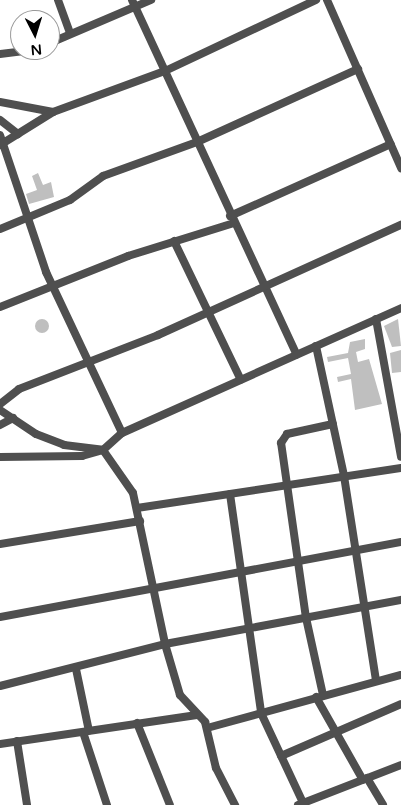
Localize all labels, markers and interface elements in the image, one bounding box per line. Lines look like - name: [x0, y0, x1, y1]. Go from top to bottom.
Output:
- north arrow: [10, 10, 60, 60]
- text: N: [30, 40, 43, 58]

